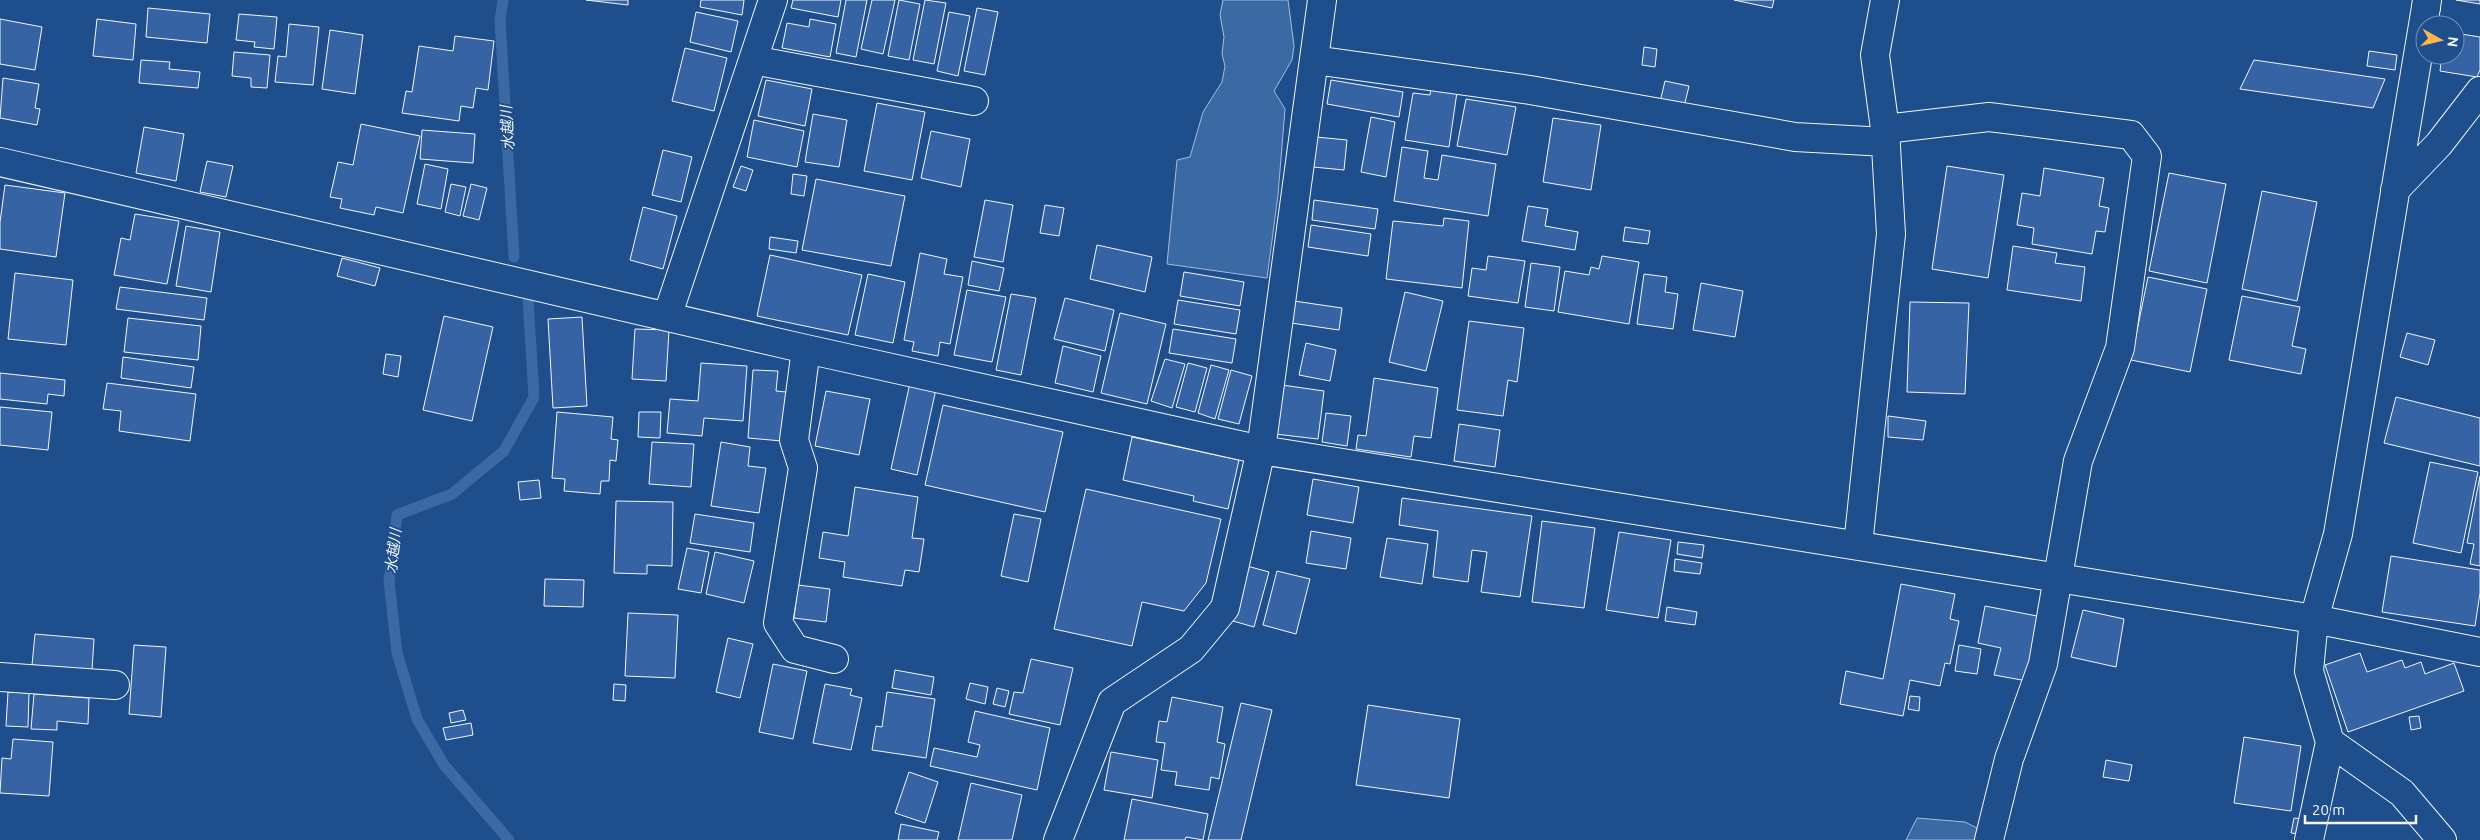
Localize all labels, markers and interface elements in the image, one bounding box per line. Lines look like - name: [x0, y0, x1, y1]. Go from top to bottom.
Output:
- north arrow: [2415, 15, 2465, 65]
- text: N: [2444, 36, 2462, 48]
- water label: 水越川: [497, 103, 517, 151]
- water label: 水越川: [382, 526, 404, 574]
- scale bar: [2305, 792, 2416, 824]
- text: 20 m: [2312, 801, 2345, 818]

